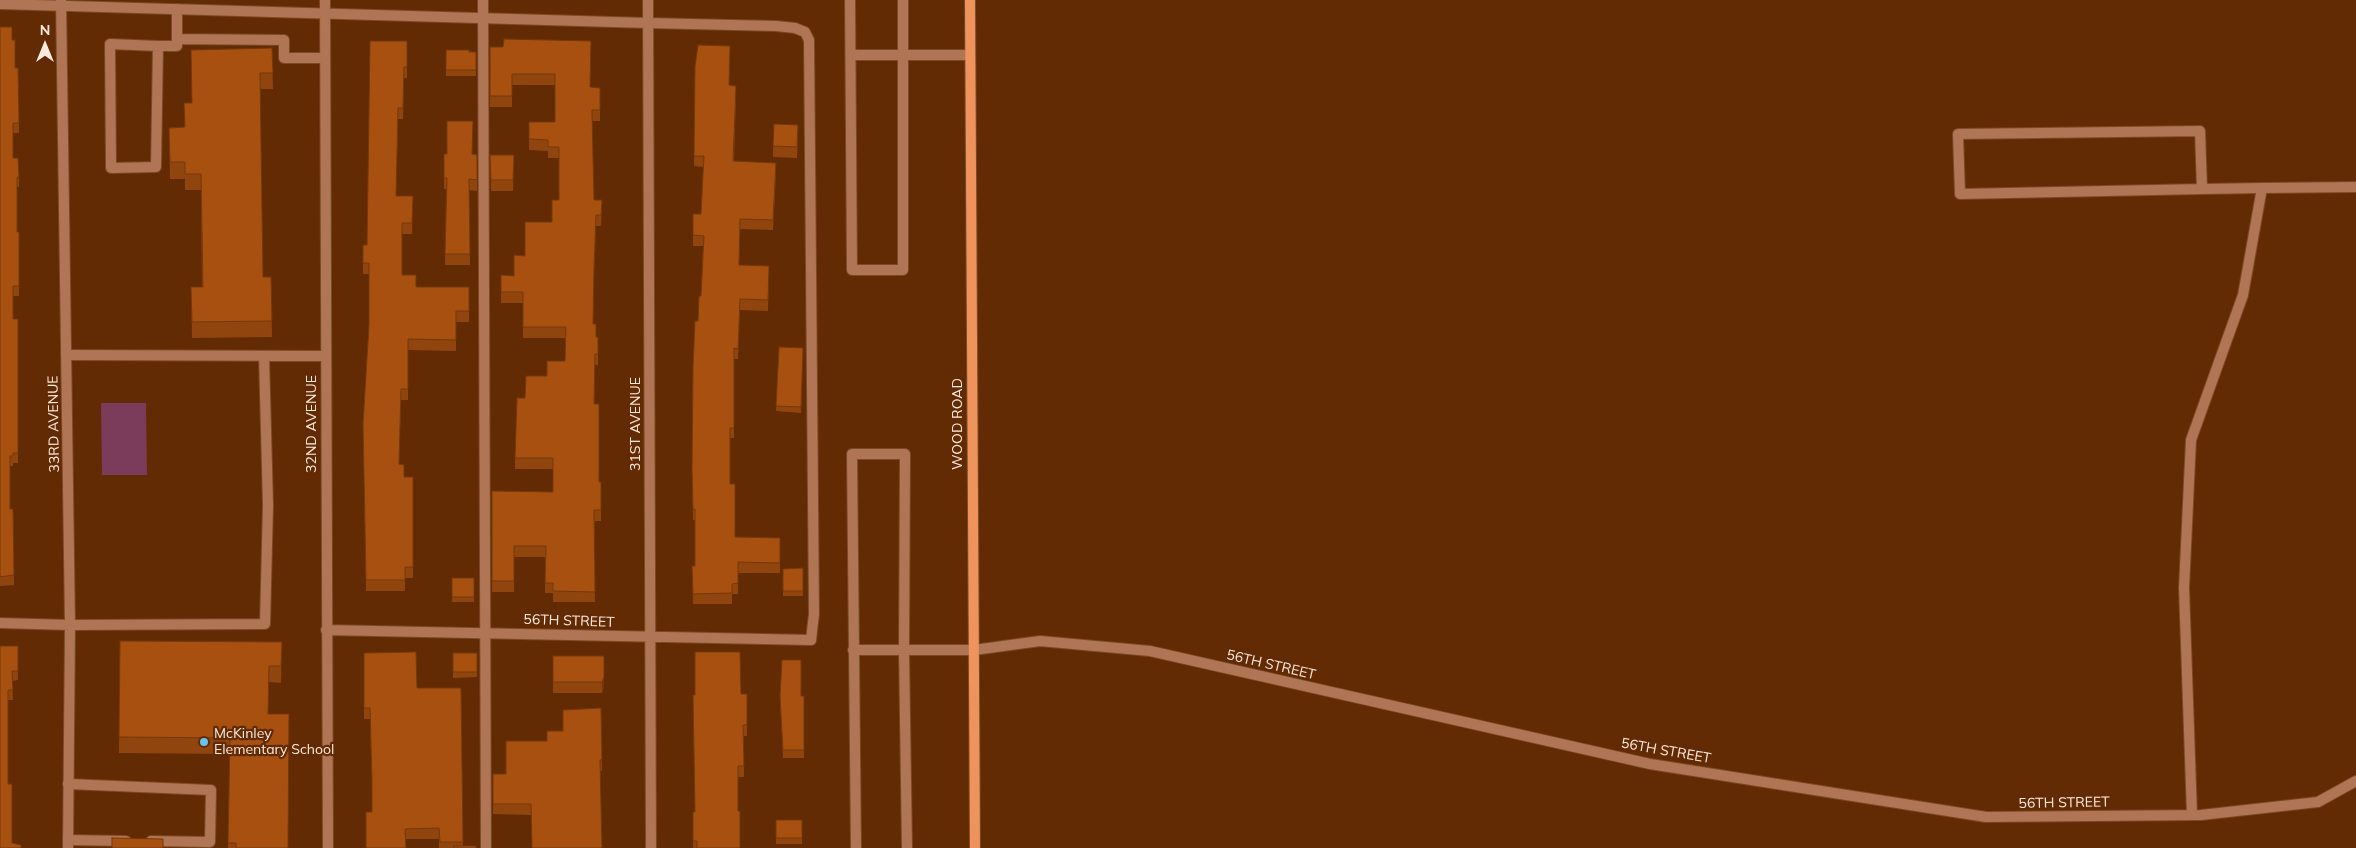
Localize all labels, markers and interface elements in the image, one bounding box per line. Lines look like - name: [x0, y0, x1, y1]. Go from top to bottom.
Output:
- north arrow: [20, 20, 70, 70]
- text: N: [40, 21, 50, 39]
- street label: 33RD AVENUE: [45, 375, 63, 473]
- street label: 32ND AVENUE: [304, 375, 320, 473]
- street label: 31ST AVENUE: [628, 377, 644, 471]
- street label: WOOD ROAD: [950, 378, 966, 470]
- street label: 56TH STREET: [523, 611, 615, 631]
- street label: 56TH STREET: [1225, 647, 1317, 683]
- place label: McKinley Elementary School: [214, 726, 334, 759]
- street label: 56TH STREET: [1620, 735, 1712, 767]
- marker: McKinley Elementary School: [198, 736, 210, 748]
- street label: 56TH STREET: [2018, 794, 2110, 812]

